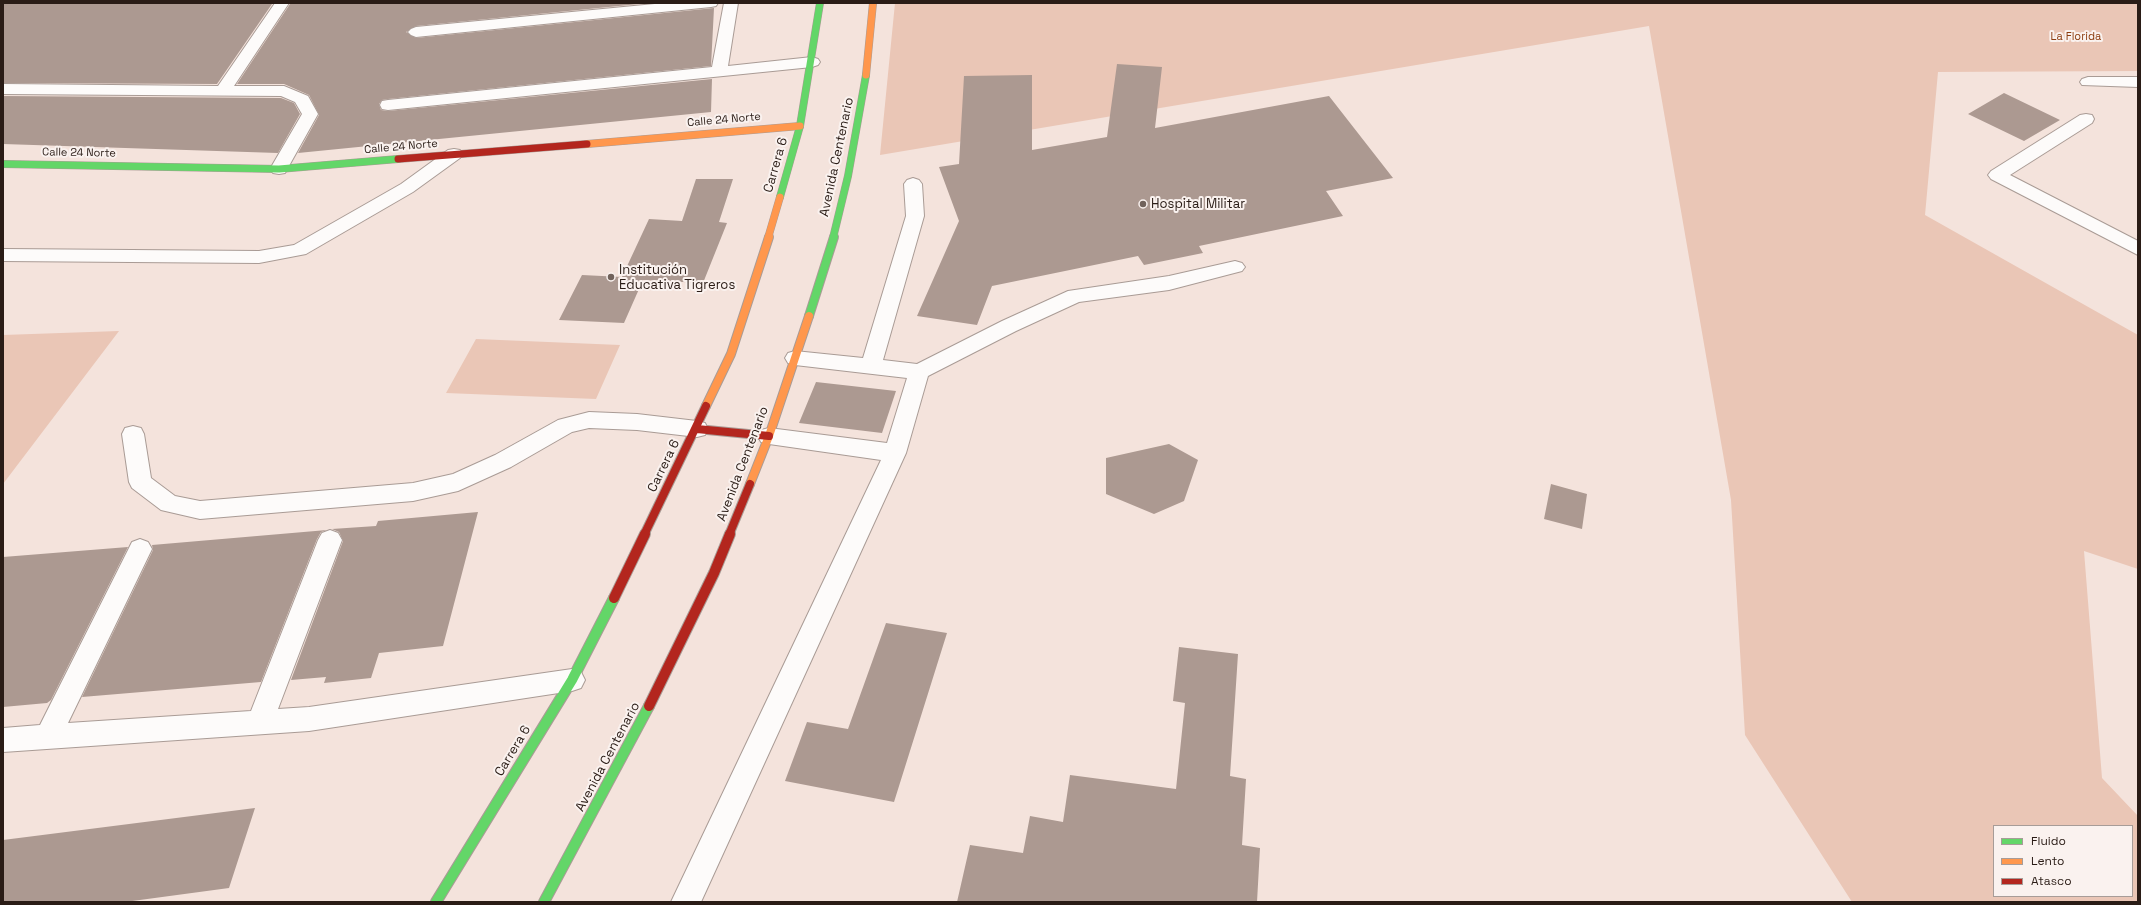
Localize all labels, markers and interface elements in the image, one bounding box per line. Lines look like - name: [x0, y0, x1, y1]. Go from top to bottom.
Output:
- park label: La Florida: [2051, 30, 2101, 44]
- street label: Avenida Centenario: [817, 96, 857, 218]
- street label: Calle 24 Norte: [687, 110, 761, 130]
- street label: Carrera 6: [761, 136, 791, 194]
- street label: Calle 24 Norte: [364, 137, 438, 157]
- street label: Calle 24 Norte: [42, 146, 116, 160]
- place label: Hospital Militar: [1151, 196, 1245, 212]
- marker: Hospital Militar: [1138, 199, 1148, 209]
- place label: Institución Educativa Tigreros: [619, 262, 735, 293]
- marker: Institución Educativa Tigreros: [606, 272, 616, 282]
- street label: Avenida Centenario: [714, 404, 772, 524]
- street label: Carrera 6: [645, 437, 683, 495]
- street label: Avenida Centenario: [573, 700, 643, 814]
- street label: Carrera 6: [492, 723, 534, 779]
- legend: [1993, 825, 2133, 897]
- text: Fluido: [2031, 833, 2066, 849]
- text: Lento: [2031, 853, 2065, 869]
- text: Atasco: [2031, 873, 2072, 889]

